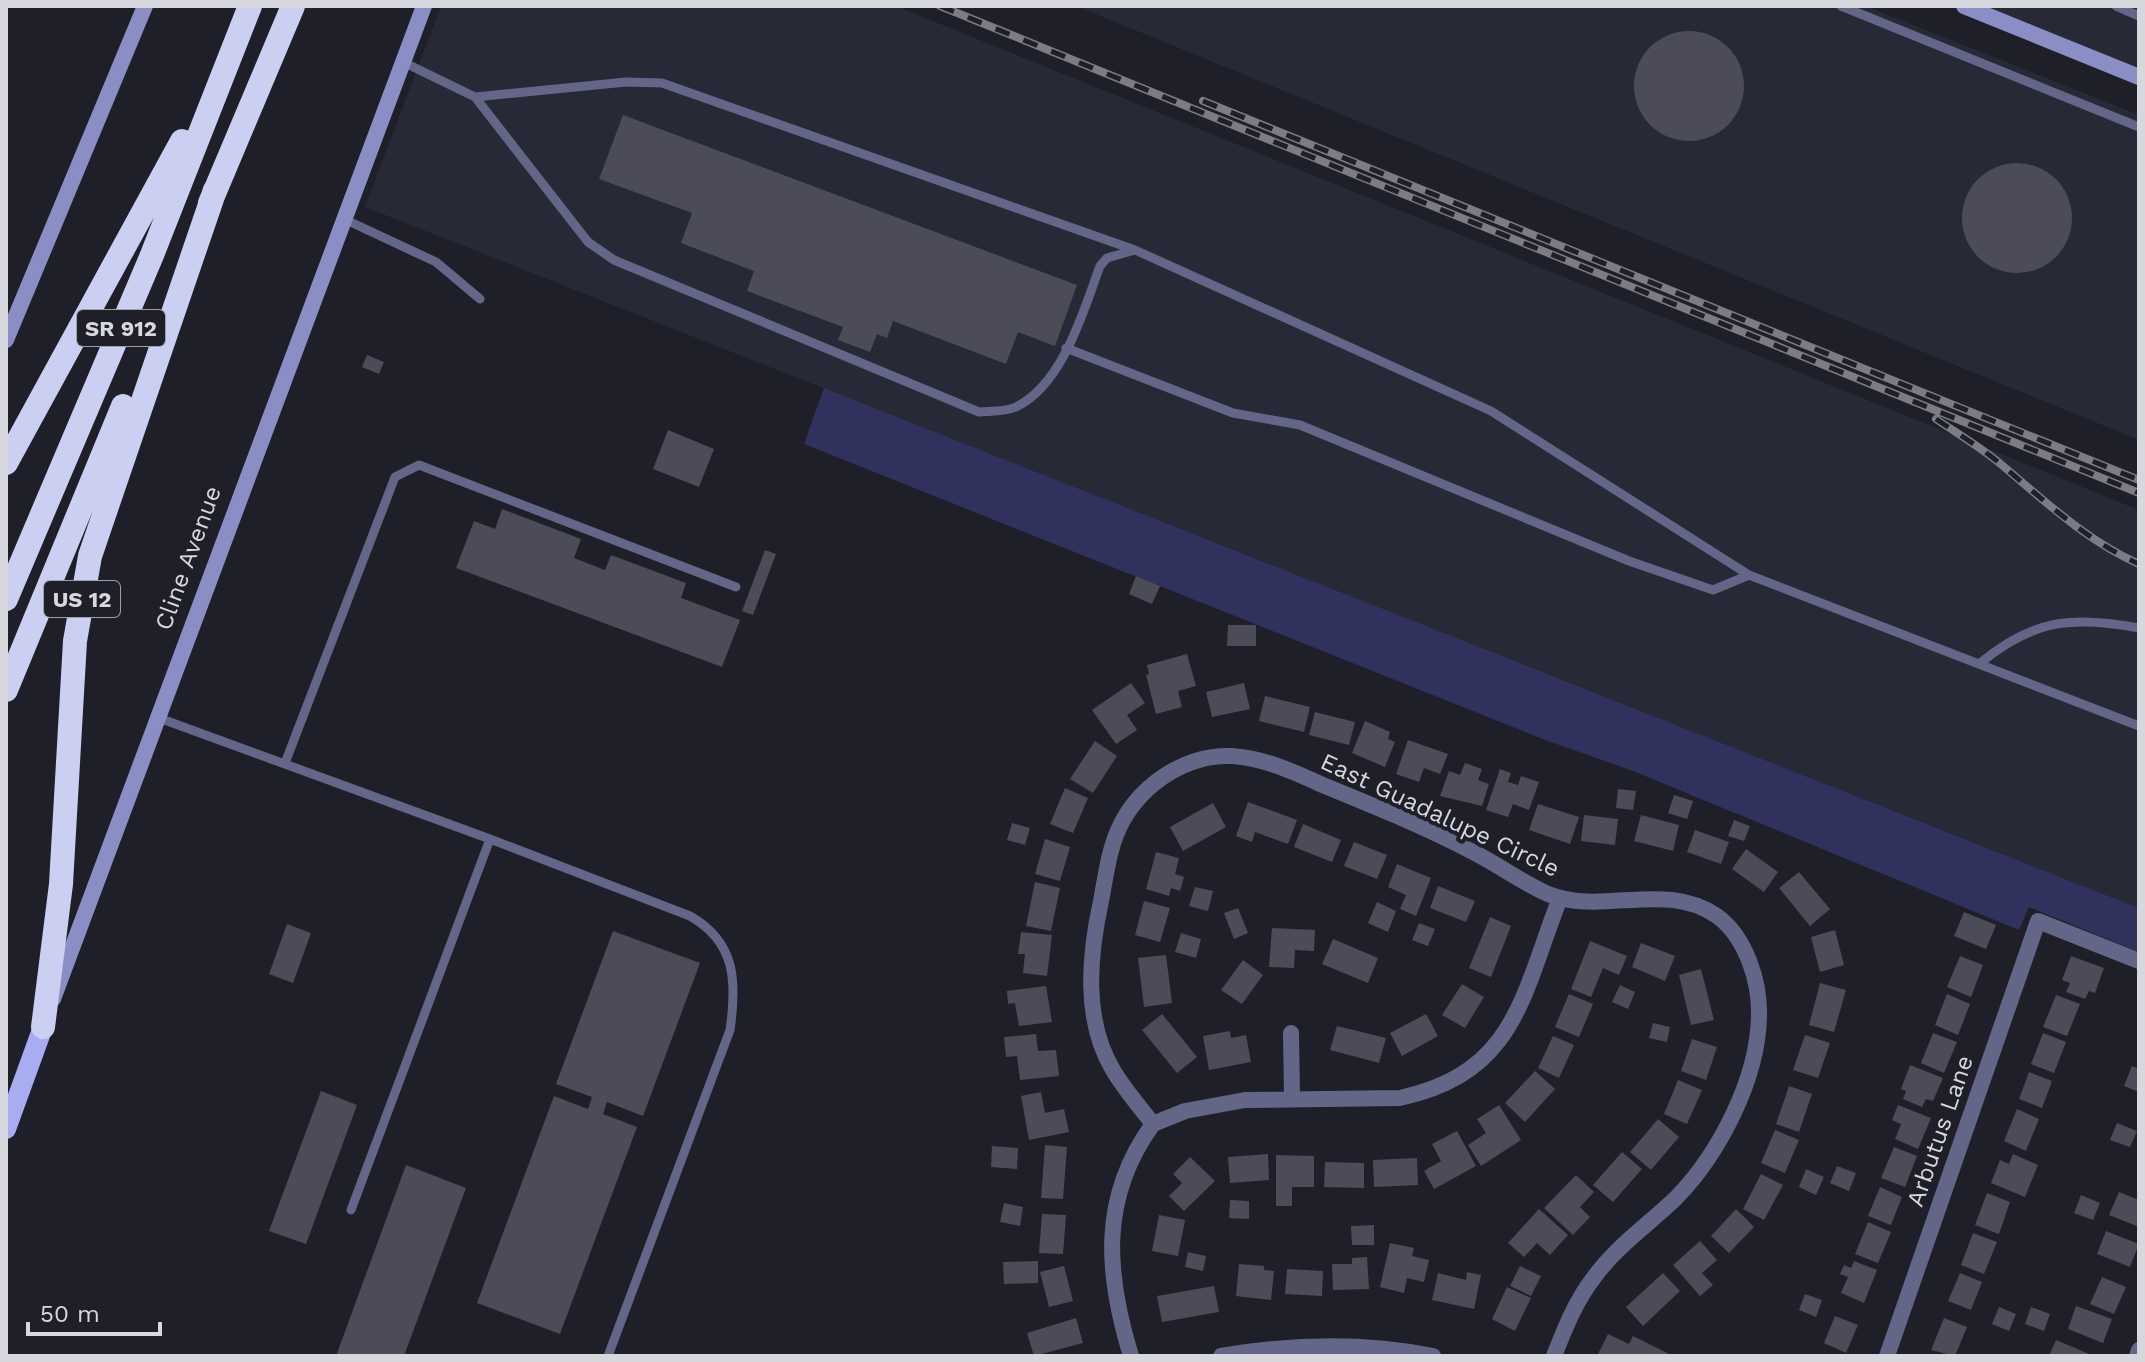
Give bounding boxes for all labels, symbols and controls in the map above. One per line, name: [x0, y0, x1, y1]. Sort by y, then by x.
road number: SR 912: [77, 310, 165, 346]
street label: Cline Avenue: [149, 482, 227, 634]
road number: US 12: [44, 581, 120, 617]
street label: East Guadalupe Circle: [1316, 747, 1564, 883]
street label: Arbutus Lane: [1901, 1052, 1979, 1210]
scale bar: [28, 1286, 160, 1336]
text: 50 m: [40, 1300, 100, 1328]

